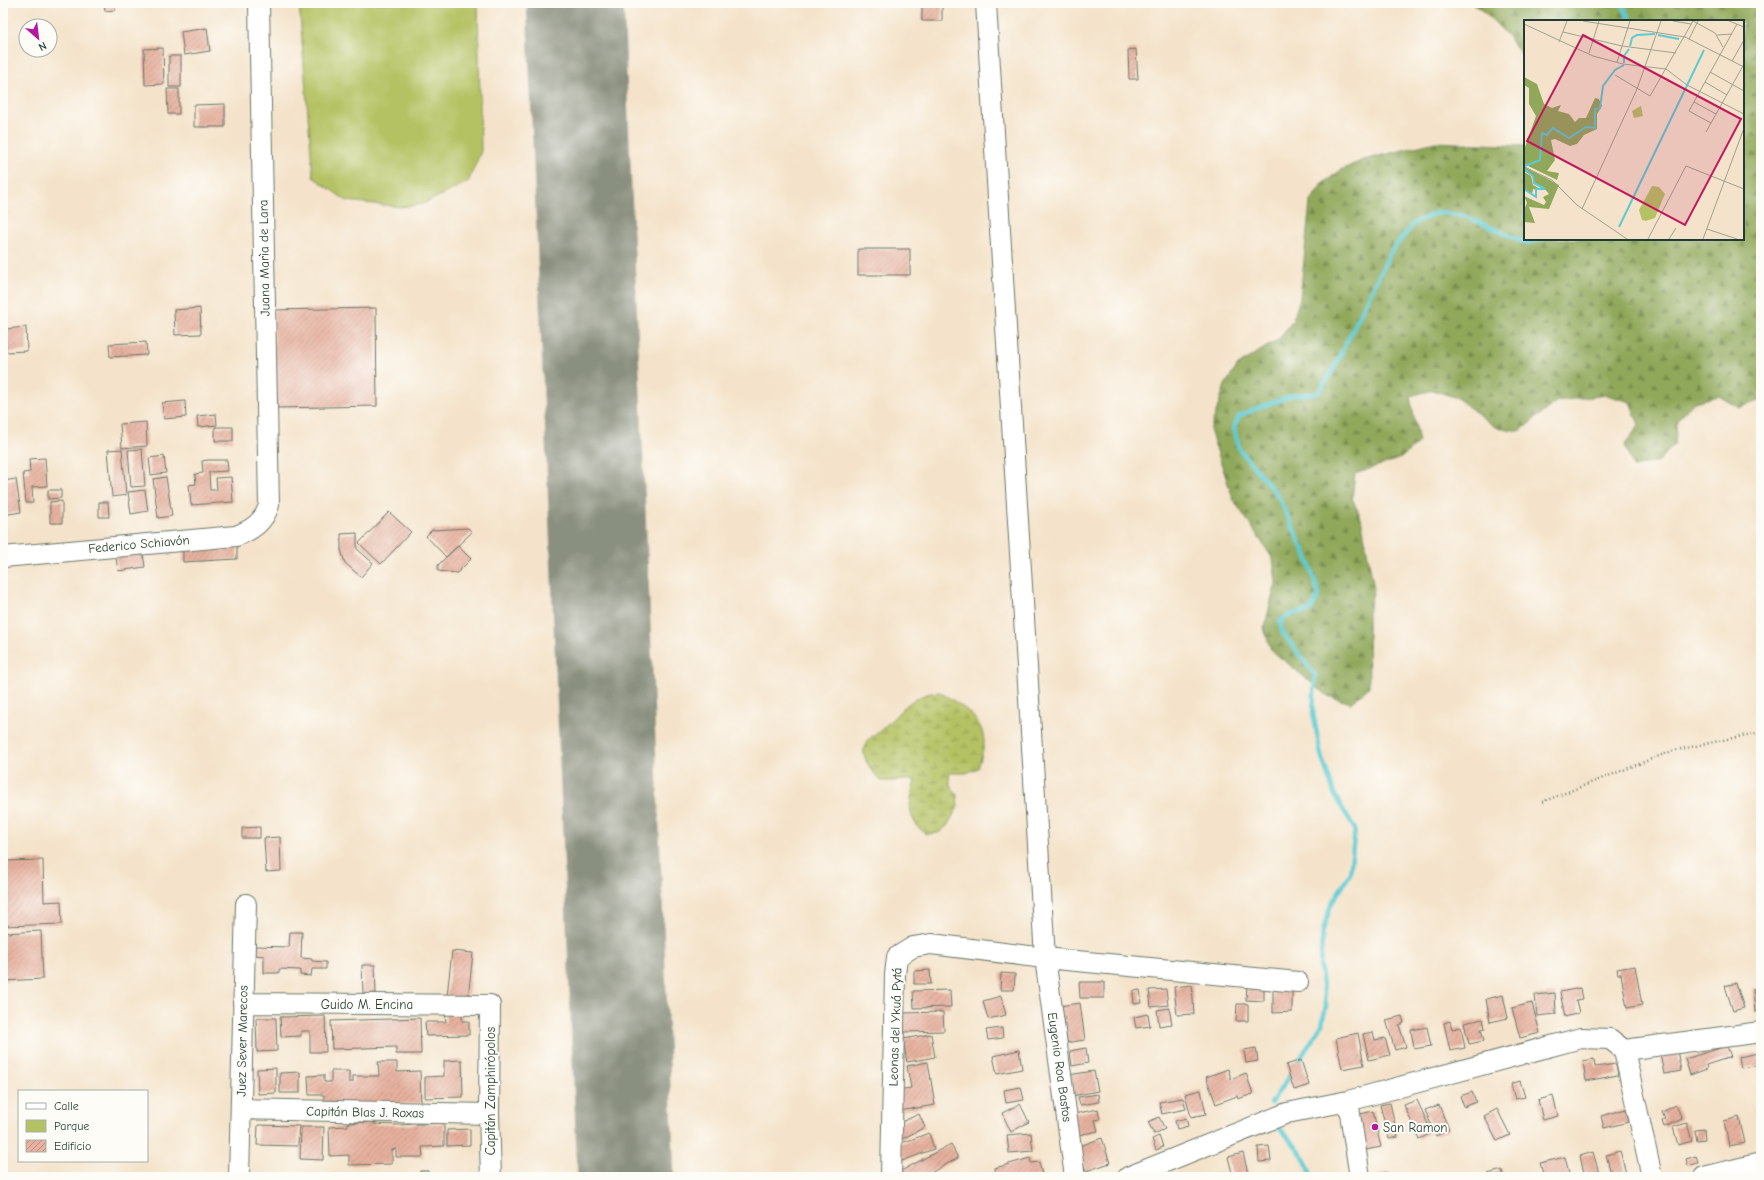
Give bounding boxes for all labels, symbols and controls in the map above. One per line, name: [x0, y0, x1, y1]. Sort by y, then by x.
north arrow: [18, 18, 58, 58]
inset map: [1524, 20, 1744, 240]
text: N: [36, 39, 49, 54]
street label: Juana Marìa de Lara: [255, 200, 273, 316]
street label: Federico Schiavón: [88, 532, 190, 556]
street label: Leonas del Ykuá Pytá: [885, 967, 905, 1087]
street label: Juez Sever Marecos: [234, 985, 250, 1097]
street label: Guido M. Encina: [321, 997, 413, 1012]
street label: Eugenio Roa Bastos: [1045, 1011, 1075, 1123]
street label: Capitán Zamphirópolos: [483, 1027, 498, 1155]
legend: [18, 1090, 148, 1162]
text: Calle: [54, 1099, 79, 1113]
street label: Capitán Blas J. Roxas: [306, 1103, 424, 1121]
text: Parque: [54, 1119, 89, 1133]
place label: San Ramon: [1383, 1120, 1448, 1135]
marker: San Ramon: [1370, 1122, 1380, 1132]
text: Edificio: [54, 1139, 91, 1153]

